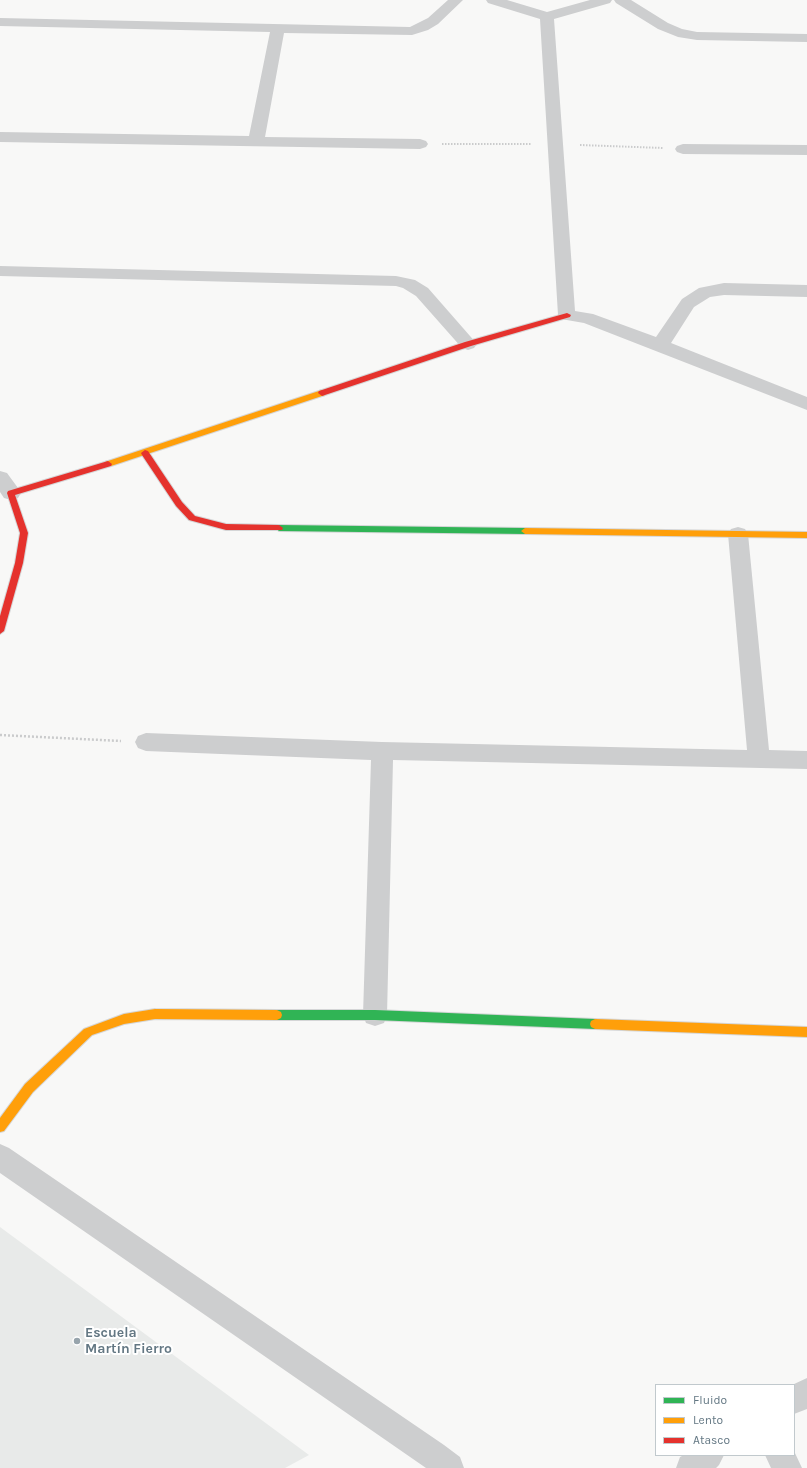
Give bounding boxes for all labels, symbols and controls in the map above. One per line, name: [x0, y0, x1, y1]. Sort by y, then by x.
place label: Escuela Martín Fierro: [85, 1325, 172, 1358]
marker: Escuela Martín Fierro: [72, 1336, 82, 1346]
legend: [655, 1384, 795, 1456]
text: Fluido: [693, 1393, 727, 1407]
text: Lento: [693, 1413, 723, 1427]
text: Atasco: [693, 1433, 730, 1447]

